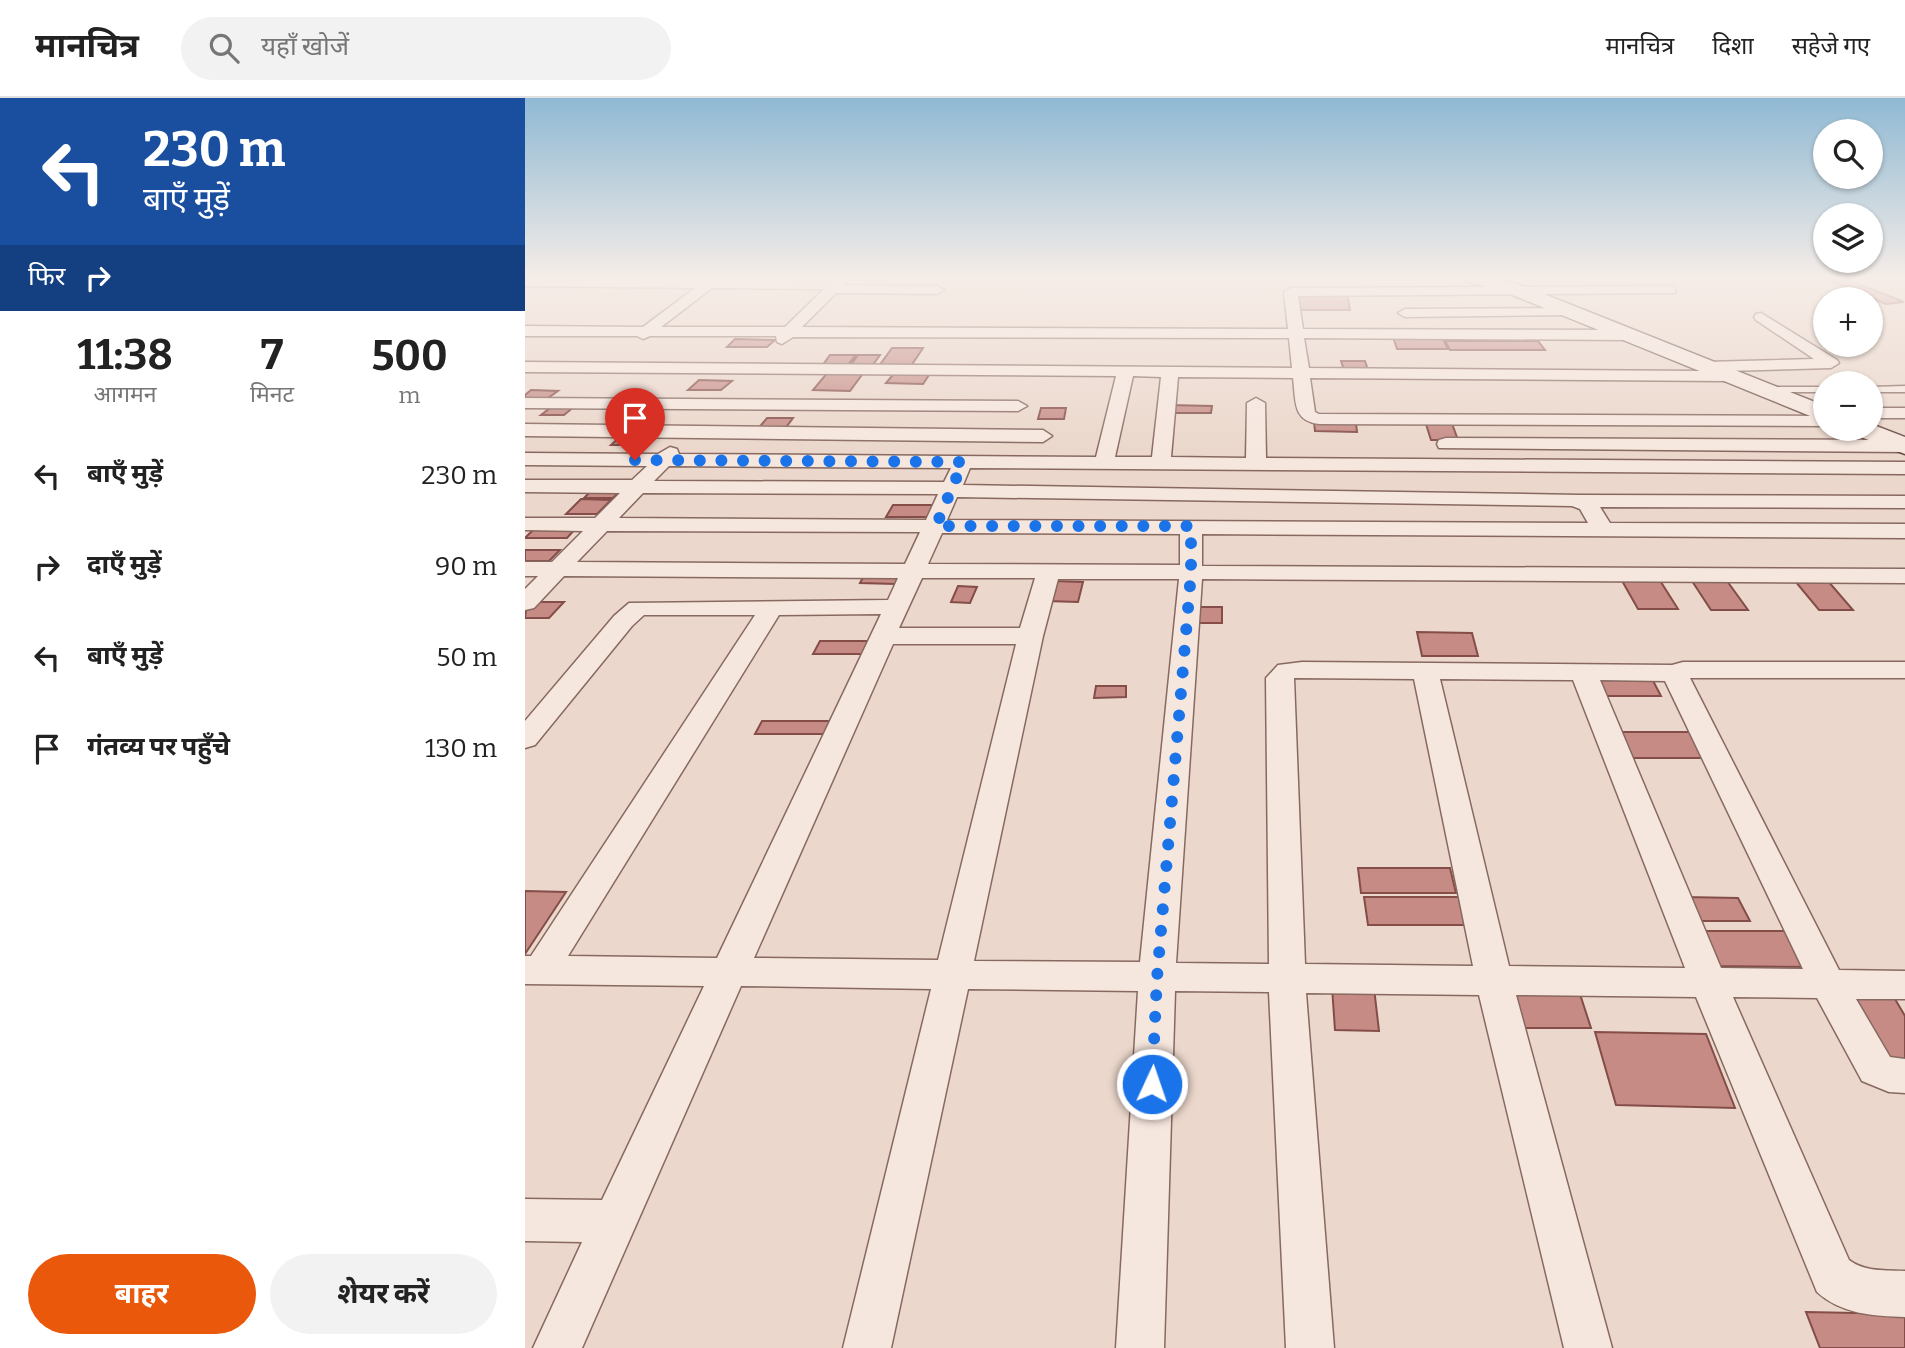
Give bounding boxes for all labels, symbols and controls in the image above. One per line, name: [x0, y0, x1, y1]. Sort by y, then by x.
search box: [181, 17, 671, 80]
text: मानचित्र: [35, 26, 139, 66]
icon: search: [205, 29, 243, 67]
text: यहाँ खोजें: [261, 31, 349, 62]
text: मानचित्र: [1606, 32, 1674, 60]
text: दिशा: [1712, 32, 1754, 60]
text: सहेजे गए: [1792, 32, 1870, 60]
map controls: [1813, 119, 1883, 441]
button: search: [1813, 119, 1883, 189]
text: 230 m: [143, 120, 286, 179]
icon: left: [28, 126, 119, 217]
text: बाएँ मुड़ें: [143, 180, 230, 218]
button: layers: [1813, 203, 1883, 273]
icon: right: [79, 259, 117, 297]
text: फिर: [28, 261, 65, 292]
button: +: [1813, 287, 1883, 357]
text: 11:38: [77, 330, 173, 380]
text: 7: [261, 330, 283, 380]
text: 500: [371, 331, 448, 381]
button: −: [1813, 371, 1883, 441]
text: आगमन: [94, 380, 157, 408]
text: मिनट: [250, 380, 294, 408]
text: m: [399, 381, 421, 409]
pin: [605, 388, 665, 460]
icon: arrive: [616, 399, 654, 437]
icon: left: [28, 457, 66, 495]
text: बाएँ मुड़ें: [87, 458, 163, 489]
text: 230 m: [421, 460, 497, 491]
icon: right: [28, 548, 66, 586]
text: दाएँ मुड़ें: [87, 549, 162, 580]
text: 90 m: [435, 551, 497, 582]
icon: left: [28, 639, 66, 677]
text: बाएँ मुड़ें: [87, 640, 163, 671]
text: 50 m: [436, 642, 497, 673]
icon: arrive: [28, 730, 66, 768]
text: गंतव्य पर पहुँचे: [87, 731, 230, 762]
text: 130 m: [425, 733, 497, 764]
position arrow: [1115, 1047, 1189, 1121]
button: बाहर: [28, 1254, 256, 1334]
button: शेयर करें: [270, 1254, 497, 1334]

